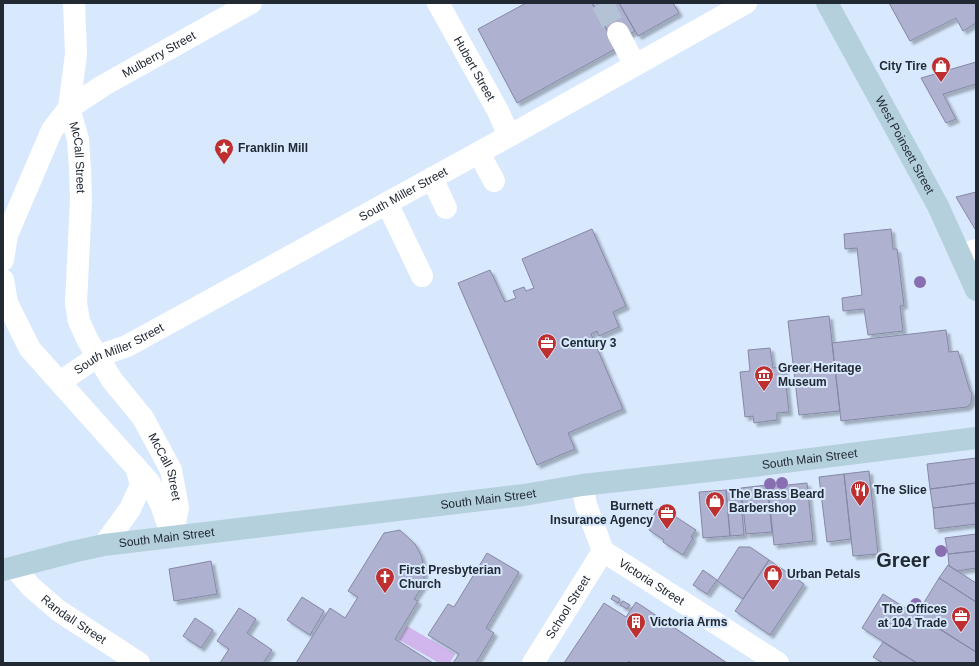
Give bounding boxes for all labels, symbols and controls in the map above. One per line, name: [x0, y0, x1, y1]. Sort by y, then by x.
street label: Mulberry Street: [120, 28, 199, 81]
street label: Hubert Street: [451, 34, 498, 104]
shop icon: City Tire: [930, 55, 952, 83]
place label: City Tire: [879, 59, 927, 73]
street label: West Poinsett Street: [872, 94, 937, 197]
street label: McCall Street: [66, 120, 88, 194]
place icon: Franklin Mill: [213, 137, 235, 165]
place label: Franklin Mill: [238, 141, 308, 155]
street label: South Miller Street: [357, 164, 451, 224]
street label: South Miller Street: [71, 320, 167, 377]
office icon: Century 3: [536, 332, 558, 360]
place label: Century 3: [561, 336, 617, 350]
place label: Greer Heritage Museum: [778, 361, 862, 389]
museum icon: Greer Heritage Museum: [753, 364, 775, 392]
street label: McCall Street: [145, 430, 184, 502]
street label: South Main Street: [761, 446, 859, 472]
restaurant icon: The Slice: [849, 479, 871, 507]
place label: The Slice: [874, 483, 927, 497]
street label: South Main Street: [440, 486, 538, 512]
place label: The Brass Beard Barbershop: [729, 487, 824, 515]
shop icon: The Brass Beard Barbershop: [704, 490, 726, 518]
place label: Burnett Insurance Agency: [550, 499, 653, 527]
office icon: Burnett Insurance Agency: [656, 502, 678, 530]
street label: South Main Street: [118, 525, 216, 550]
district label: Greer: [876, 549, 930, 571]
street label: Victoria Street: [616, 556, 688, 609]
place label: First Presbyterian Church: [399, 563, 501, 591]
shop icon: Urban Petals: [762, 563, 784, 591]
church icon: First Presbyterian Church: [374, 566, 396, 594]
place label: Urban Petals: [787, 567, 861, 581]
street label: School Street: [543, 572, 593, 641]
street label: Randall Street: [38, 592, 109, 647]
place label: The Offices at 104 Trade: [878, 602, 947, 630]
office icon: The Offices at 104 Trade: [950, 605, 972, 633]
building icon: Victoria Arms: [625, 611, 647, 639]
place label: Victoria Arms: [650, 615, 728, 629]

